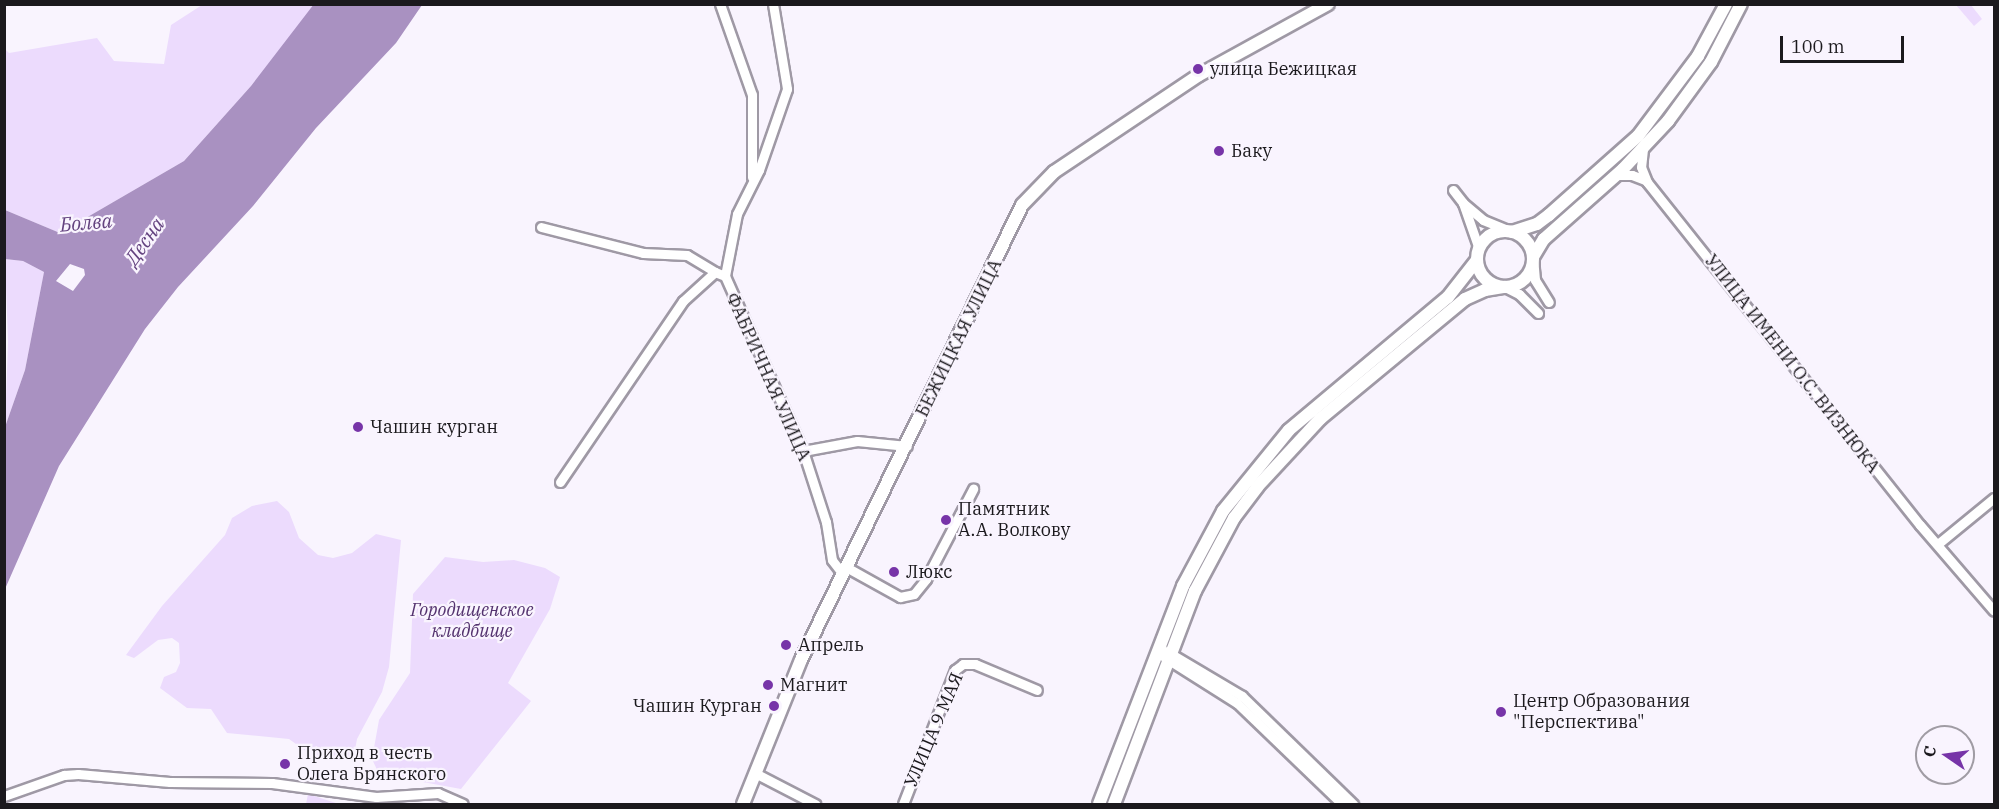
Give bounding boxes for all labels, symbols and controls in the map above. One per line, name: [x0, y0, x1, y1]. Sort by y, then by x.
scale bar: [1783, 24, 1908, 62]
text: 100 m: [1791, 35, 1845, 58]
place label: улица Бежицкая: [1210, 58, 1357, 80]
marker: улица Бежицкая: [1191, 62, 1205, 76]
place label: Баку: [1231, 140, 1272, 162]
marker: Баку: [1212, 144, 1226, 158]
water label: Болва: [59, 208, 113, 236]
water label: Десна: [119, 213, 169, 269]
street label: УЛИЦА ИМЕНИ О.С. ВИЗНЮКА: [1700, 250, 1884, 478]
street label: БЕЖИЦКАЯ УЛИЦА: [911, 256, 1007, 420]
street label: ФАБРИЧНАЯ УЛИЦА: [721, 289, 815, 465]
place label: Чашин курган: [370, 416, 498, 438]
marker: Чашин курган: [351, 420, 365, 434]
place label: Памятник А.А. Волкову: [958, 499, 1070, 542]
marker: Памятник А.А. Волкову: [939, 513, 953, 527]
place label: Люкс: [906, 561, 953, 583]
marker: Люкс: [887, 565, 901, 579]
park label: Городищенское кладбище: [410, 600, 534, 642]
place label: Апрель: [798, 634, 864, 656]
marker: Апрель: [779, 638, 793, 652]
street label: УЛИЦА 9 МАЯ: [900, 669, 968, 791]
place label: Магнит: [780, 674, 847, 696]
marker: Магнит: [761, 678, 775, 692]
place label: Центр Образования "Перспектива": [1513, 691, 1690, 734]
place label: Чашин Курган: [633, 695, 762, 717]
marker: Чашин Курган: [767, 699, 781, 713]
marker: Центр Образования "Перспектива": [1494, 705, 1508, 719]
north arrow: [1915, 725, 1975, 785]
place label: Приход в честь Олега Брянского: [297, 743, 446, 786]
text: С: [1918, 744, 1940, 759]
marker: Приход в честь Олега Брянского: [278, 757, 292, 771]

